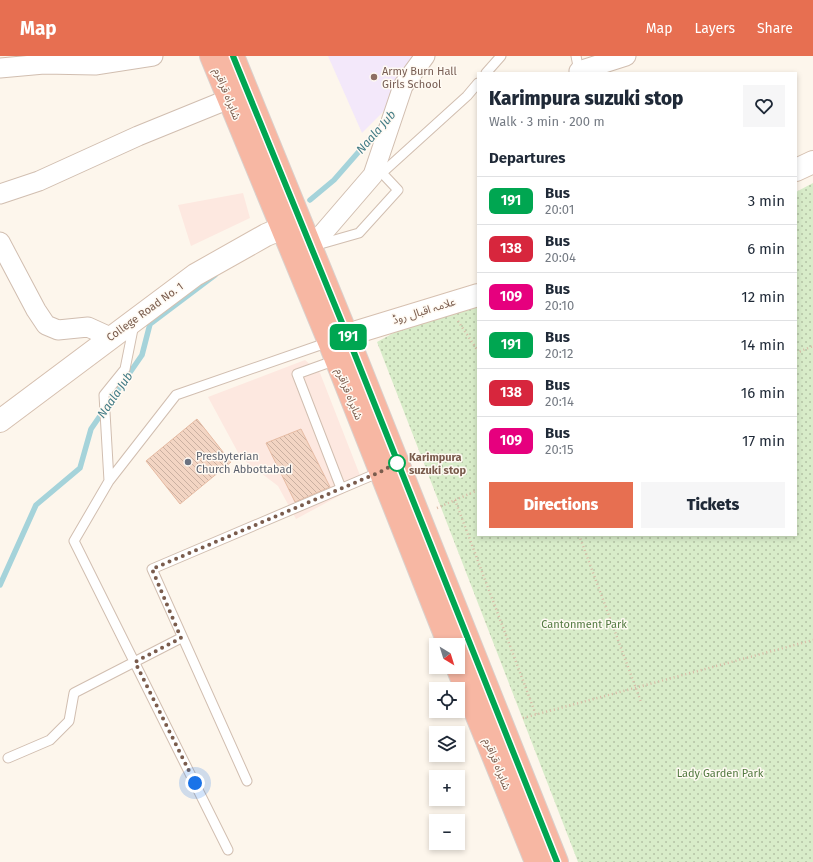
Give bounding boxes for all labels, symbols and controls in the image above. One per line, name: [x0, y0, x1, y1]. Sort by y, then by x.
text: Map: [20, 17, 57, 40]
text: Map: [646, 20, 672, 37]
text: Layers: [694, 20, 735, 37]
text: Share: [757, 20, 793, 37]
place label: Army Burn Hall Girls School: [382, 65, 457, 91]
street label: شاہراہ قراقرم: [210, 66, 243, 122]
marker: Army Burn Hall Girls School: [369, 72, 379, 82]
button: heart: [743, 85, 785, 127]
text: Karimpura suzuki stop: [489, 87, 683, 110]
water label: Naala Jub: [353, 108, 399, 156]
text: Walk · 3 min · 200 m: [489, 114, 605, 129]
text: Departures: [489, 149, 566, 167]
text: Bus: [545, 184, 570, 202]
text: 191: [501, 192, 521, 209]
text: 3 min: [748, 192, 785, 210]
text: 20:01: [545, 202, 574, 217]
text: Bus: [545, 232, 570, 250]
text: 138: [500, 240, 522, 257]
text: 6 min: [747, 240, 785, 258]
text: 20:04: [545, 250, 576, 265]
street label: College Road No. 1: [104, 280, 186, 344]
text: Bus: [545, 280, 570, 298]
text: 109: [500, 288, 522, 305]
text: 12 min: [741, 288, 785, 306]
street label: علامہ اقبال روڈ: [391, 295, 458, 327]
text: 20:10: [545, 298, 574, 313]
line badge: 191: [325, 324, 371, 350]
text: 191: [338, 328, 358, 345]
text: Bus: [545, 328, 570, 346]
text: 191: [501, 336, 521, 353]
text: 14 min: [741, 336, 785, 354]
text: 20:12: [545, 346, 573, 361]
street label: شاہراہ قراقرم: [332, 366, 365, 422]
water label: Naala Jub: [94, 369, 136, 421]
text: Bus: [545, 376, 570, 394]
text: 138: [500, 384, 522, 401]
text: 16 min: [741, 384, 785, 402]
text: 20:14: [545, 394, 574, 409]
text: Bus: [545, 424, 570, 442]
text: 109: [500, 432, 522, 449]
text: 17 min: [742, 432, 785, 450]
text: 20:15: [545, 442, 573, 457]
place label: Presbyterian Church Abbottabad: [196, 450, 292, 476]
place label: Karimpura suzuki stop: [409, 451, 466, 477]
marker: Karimpura suzuki stop: [388, 454, 406, 472]
marker: Presbyterian Church Abbottabad: [183, 457, 193, 467]
button: Directions: [489, 482, 633, 528]
button: Tickets: [641, 482, 785, 528]
park label: Cantonment Park: [541, 618, 627, 631]
north arrow: [429, 638, 465, 674]
map controls: [429, 638, 465, 850]
button: locate: [429, 682, 465, 718]
button: layers: [429, 726, 465, 762]
street label: شاہراہ قراقرم: [480, 736, 513, 792]
park label: Lady Garden Park: [677, 767, 764, 780]
button: +: [429, 770, 465, 806]
your location: [185, 773, 205, 793]
button: −: [429, 814, 465, 850]

